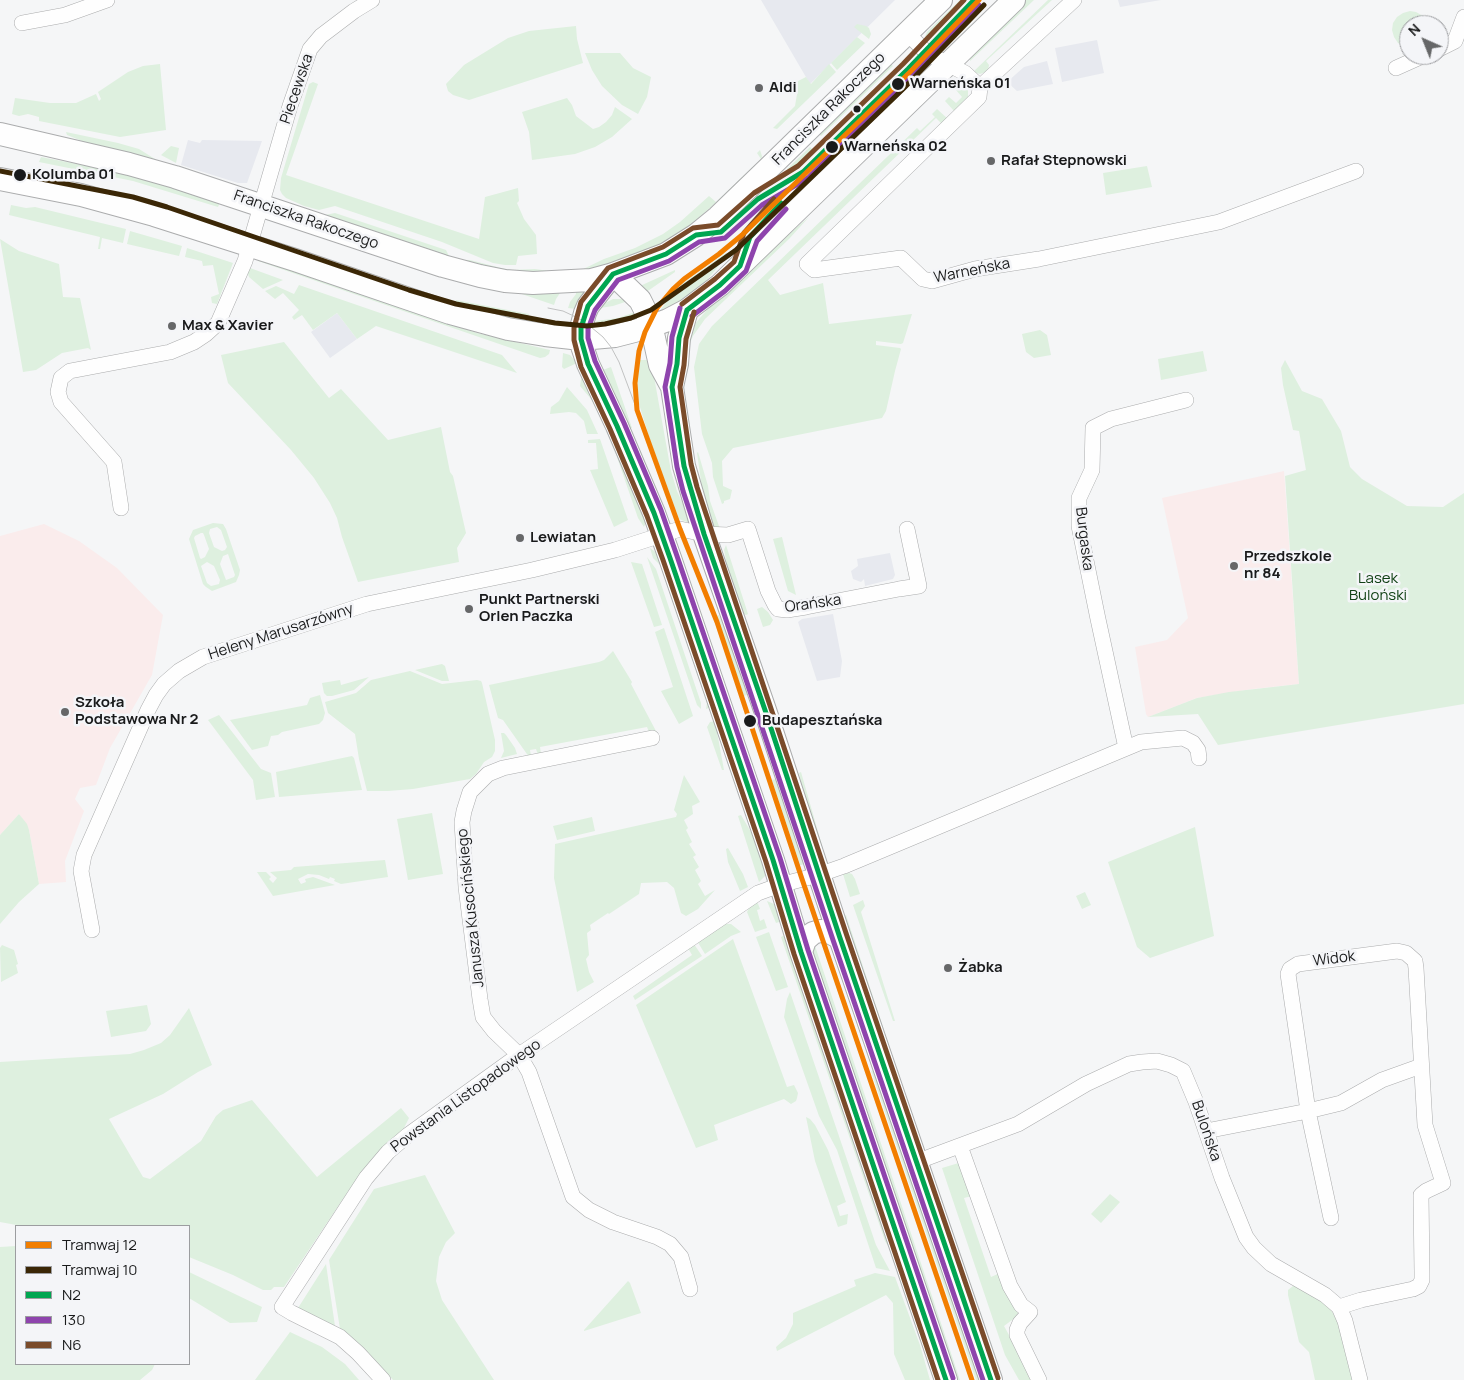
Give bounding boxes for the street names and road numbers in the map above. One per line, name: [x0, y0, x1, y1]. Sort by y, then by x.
street label: Franciszka Rakoczego: [769, 49, 889, 169]
street label: Piecewska: [277, 52, 317, 126]
street label: Franciszka Rakoczego: [231, 187, 381, 253]
street label: Warneńska: [932, 255, 1012, 287]
street label: Burgaska: [1071, 506, 1097, 572]
street label: Orańska: [784, 591, 842, 617]
street label: Heleny Marusarzówny: [206, 600, 356, 664]
street label: Janusza Kusocińskiego: [454, 828, 488, 988]
street label: Widok: [1312, 947, 1356, 971]
street label: Powstania Listopadowego: [388, 1036, 544, 1156]
street label: Bulońska: [1187, 1098, 1225, 1164]

